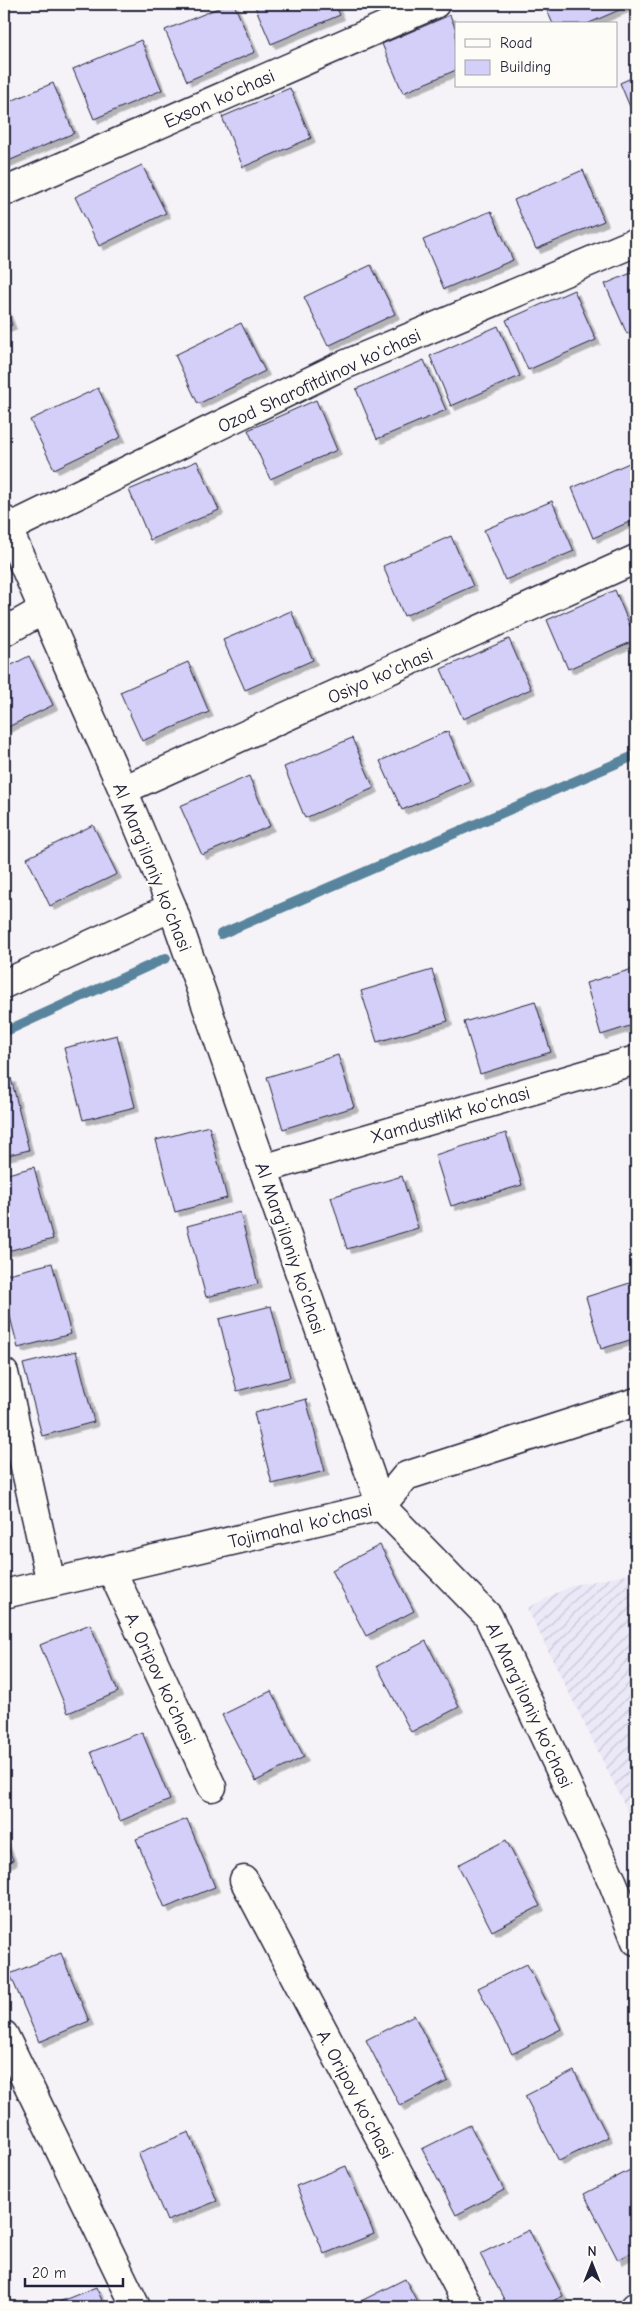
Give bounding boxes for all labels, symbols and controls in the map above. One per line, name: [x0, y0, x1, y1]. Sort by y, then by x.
legend: [455, 22, 618, 88]
text: Road: [500, 34, 532, 52]
text: Building: [500, 58, 551, 76]
street label: Exson ko'chasi: [161, 65, 278, 133]
street label: Ozod Sharofitdinov ko'chasi: [214, 324, 425, 438]
street label: Osiyo ko'chasi: [324, 643, 436, 709]
street label: Al Marg'iloniy ko'chasi: [108, 780, 196, 955]
street label: Xamdustlikt ko'chasi: [368, 1082, 533, 1148]
street label: Al Marg'iloniy ko'chasi: [250, 1160, 330, 1337]
street label: Tojimahal ko'chasi: [226, 1499, 374, 1553]
street label: A. Oripov ko'chasi: [120, 1609, 200, 1748]
street label: Al Marg'iloniy ko'chasi: [481, 1619, 577, 1792]
street label: A. Oripov ko'chasi: [312, 2026, 398, 2163]
north arrow: [568, 2238, 618, 2288]
text: N: [587, 2243, 597, 2260]
scale bar: [25, 2256, 122, 2288]
text: 20 m: [32, 2264, 66, 2282]

